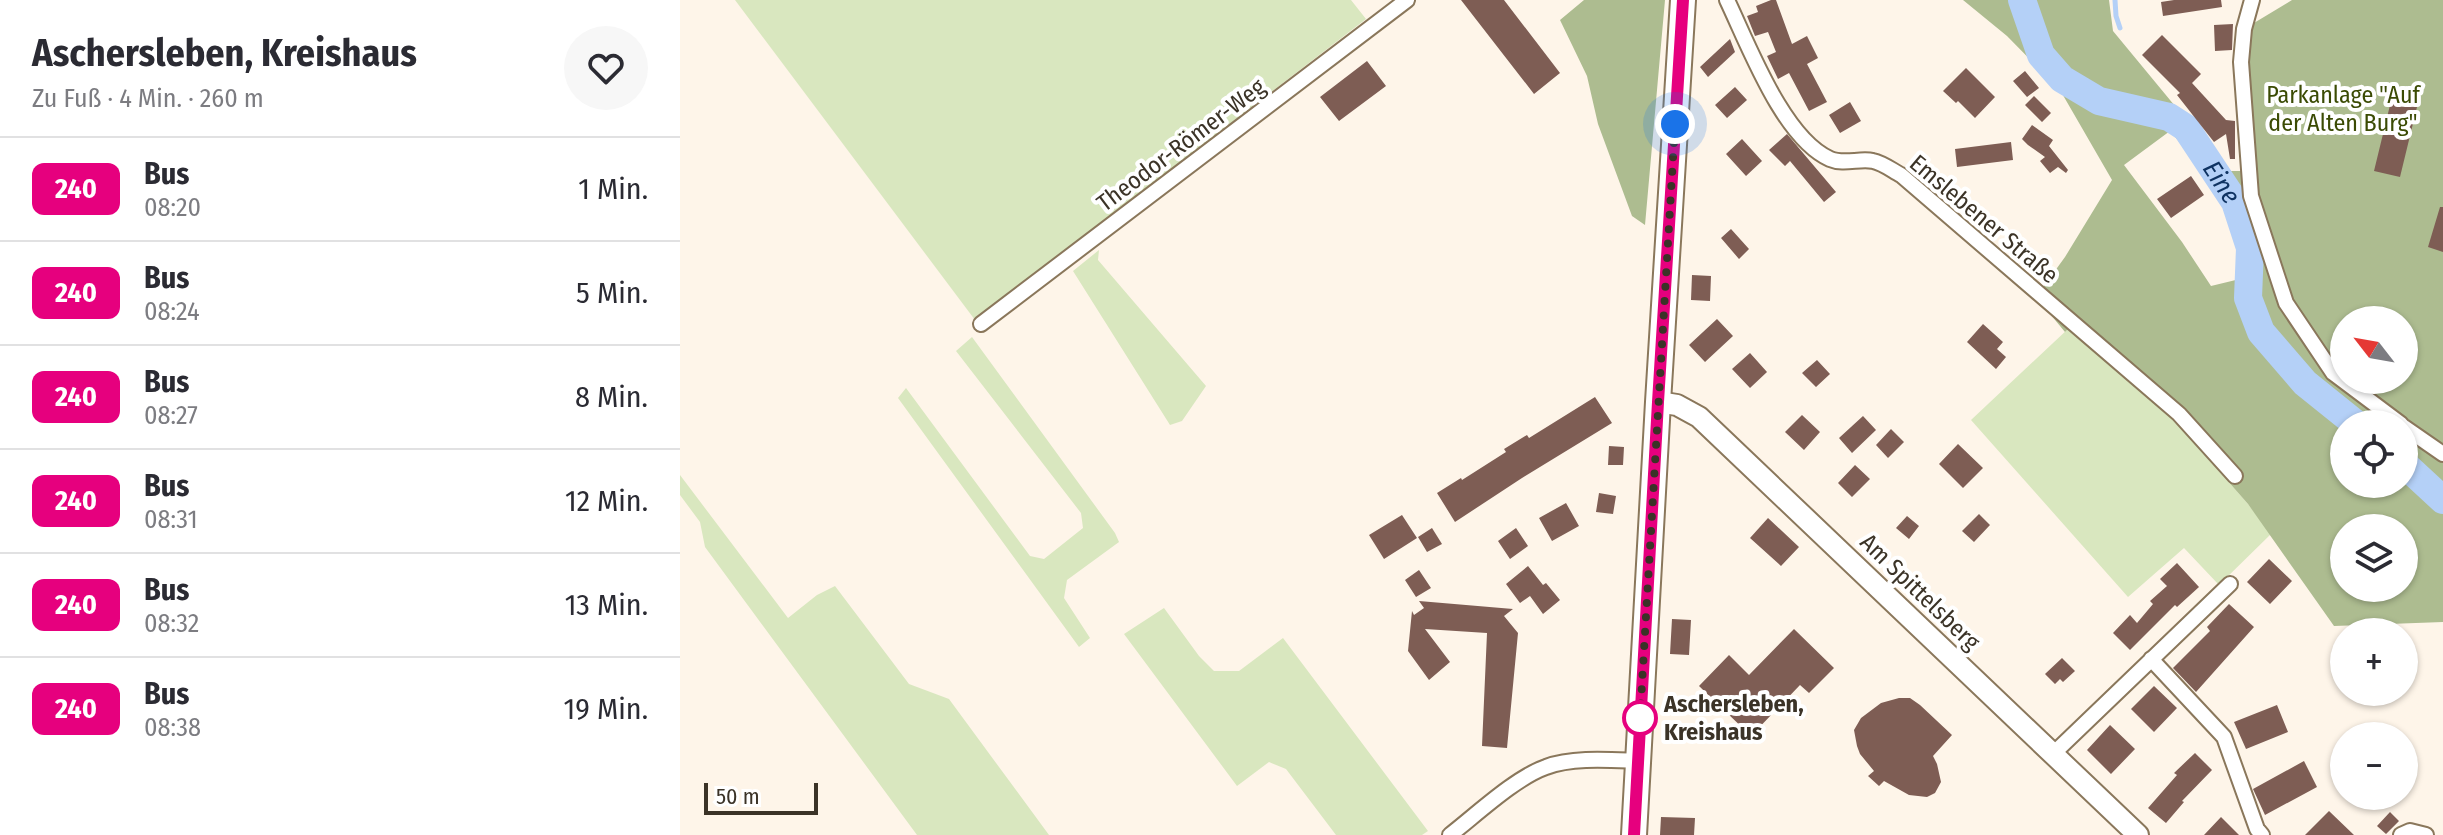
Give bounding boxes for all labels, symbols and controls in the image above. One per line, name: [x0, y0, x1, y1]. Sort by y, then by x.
button: heart: [564, 26, 648, 110]
text: Aschersleben, Kreishaus: [32, 30, 417, 76]
street label: Theodor-Römer-Weg: [1091, 72, 1271, 217]
park label: Parkanlage "Auf der Alten Burg": [2266, 81, 2421, 137]
text: Zu Fuß · 4 Min. · 260 m: [32, 83, 264, 114]
your location: [1655, 104, 1695, 144]
street label: Emslebener Straße: [1904, 149, 2064, 289]
water label: Eine: [2196, 155, 2247, 210]
text: Bus: [144, 156, 189, 192]
text: 1 Min.: [578, 171, 648, 207]
text: 240: [55, 172, 97, 205]
text: 08:20: [144, 192, 201, 223]
text: Bus: [144, 260, 189, 296]
text: 5 Min.: [576, 275, 648, 311]
text: 240: [55, 276, 97, 309]
text: 08:24: [144, 296, 200, 327]
north arrow: [2330, 306, 2418, 394]
map controls: [2330, 306, 2418, 810]
text: Bus: [144, 364, 189, 400]
text: 8 Min.: [575, 379, 648, 415]
text: 240: [55, 380, 97, 413]
text: 08:27: [144, 400, 198, 431]
button: locate: [2330, 410, 2418, 498]
text: Bus: [144, 468, 189, 504]
text: 12 Min.: [565, 483, 648, 519]
text: 240: [55, 484, 97, 517]
text: 08:31: [144, 504, 198, 535]
button: layers: [2330, 514, 2418, 602]
street label: Am Spittelsberg: [1854, 528, 1986, 656]
text: Bus: [144, 572, 189, 608]
text: 13 Min.: [565, 587, 648, 623]
text: 240: [55, 588, 97, 621]
text: 08:32: [144, 608, 199, 639]
button: +: [2330, 618, 2418, 706]
text: Bus: [144, 676, 189, 712]
place label: Aschersleben, Kreishaus: [1663, 690, 1804, 746]
text: 19 Min.: [564, 691, 648, 727]
text: 240: [55, 692, 97, 725]
marker: Aschersleben, Kreishaus: [1623, 701, 1657, 735]
text: 08:38: [144, 712, 201, 743]
button: −: [2330, 722, 2418, 810]
scale bar: [704, 779, 818, 815]
text: 50 m: [716, 783, 760, 810]

